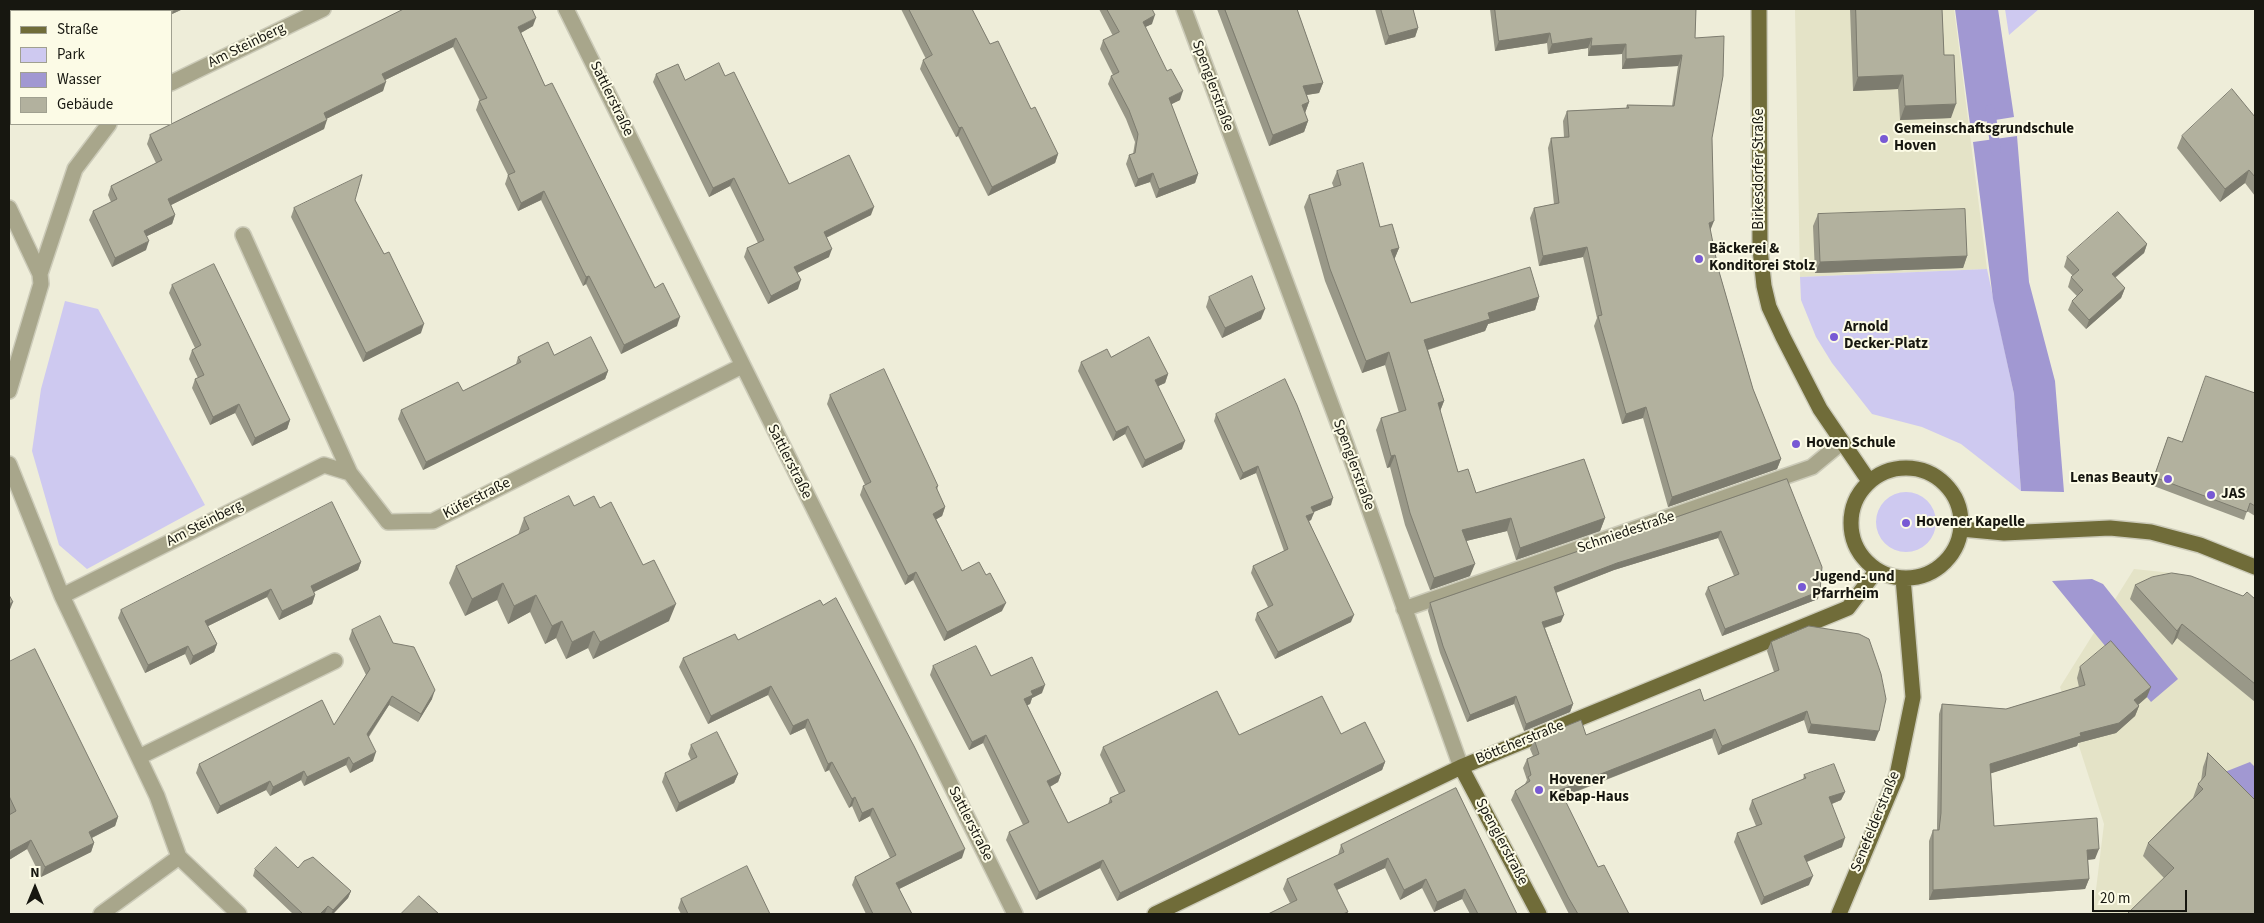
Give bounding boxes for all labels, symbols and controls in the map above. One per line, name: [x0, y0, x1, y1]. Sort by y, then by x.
legend: [10, 10, 172, 125]
text: Straße: [57, 19, 98, 40]
street label: Am Steinberg: [205, 20, 289, 72]
street label: Spenglerstraße: [1187, 38, 1237, 134]
text: Park: [57, 44, 85, 65]
street label: Sattlerstraße: [585, 59, 637, 139]
text: Wasser: [57, 69, 101, 90]
text: Gebäude: [57, 94, 113, 115]
street label: Birkesdorfer Straße: [1751, 108, 1769, 230]
place label: Gemeinschaftsgrundschule Hoven: [1894, 121, 2074, 156]
marker: Gemeinschaftsgrundschule Hoven: [1878, 133, 1890, 145]
place label: Bäckerei & Konditorei Stolz: [1709, 241, 1815, 276]
marker: Bäckerei & Konditorei Stolz: [1693, 253, 1705, 265]
place label: Arnold Decker-Platz: [1844, 319, 1928, 354]
marker: Arnold Decker-Platz: [1828, 331, 1840, 343]
street label: Spenglerstraße: [1328, 417, 1378, 513]
street label: Sattlerstraße: [763, 422, 815, 502]
place label: Hoven Schule: [1806, 435, 1896, 453]
marker: Hoven Schule: [1790, 438, 1802, 450]
place label: Lenas Beauty: [2070, 470, 2158, 488]
marker: Lenas Beauty: [2162, 473, 2174, 485]
street label: Küferstraße: [440, 474, 514, 524]
place label: JAS: [2221, 486, 2246, 504]
marker: JAS: [2205, 489, 2217, 501]
street label: Am Steinberg: [164, 497, 246, 551]
street label: Schmiedestraße: [1575, 508, 1677, 558]
place label: Hovener Kapelle: [1916, 514, 2025, 532]
marker: Hovener Kapelle: [1900, 517, 1912, 529]
place label: Jugend- und Pfarrheim: [1812, 569, 1895, 604]
marker: Jugend- und Pfarrheim: [1796, 581, 1808, 593]
street label: Böttcherstraße: [1473, 717, 1567, 769]
street label: Senefelderstraße: [1848, 769, 1904, 875]
place label: Hovener Kebap-Haus: [1549, 772, 1629, 807]
street label: Sattlerstraße: [944, 784, 996, 864]
marker: Hovener Kebap-Haus: [1533, 784, 1545, 796]
street label: Spenglerstraße: [1471, 796, 1531, 888]
north arrow: [10, 863, 60, 913]
text: N: [30, 863, 40, 883]
scale bar: [2094, 880, 2189, 912]
text: 20 m: [2100, 888, 2130, 909]

